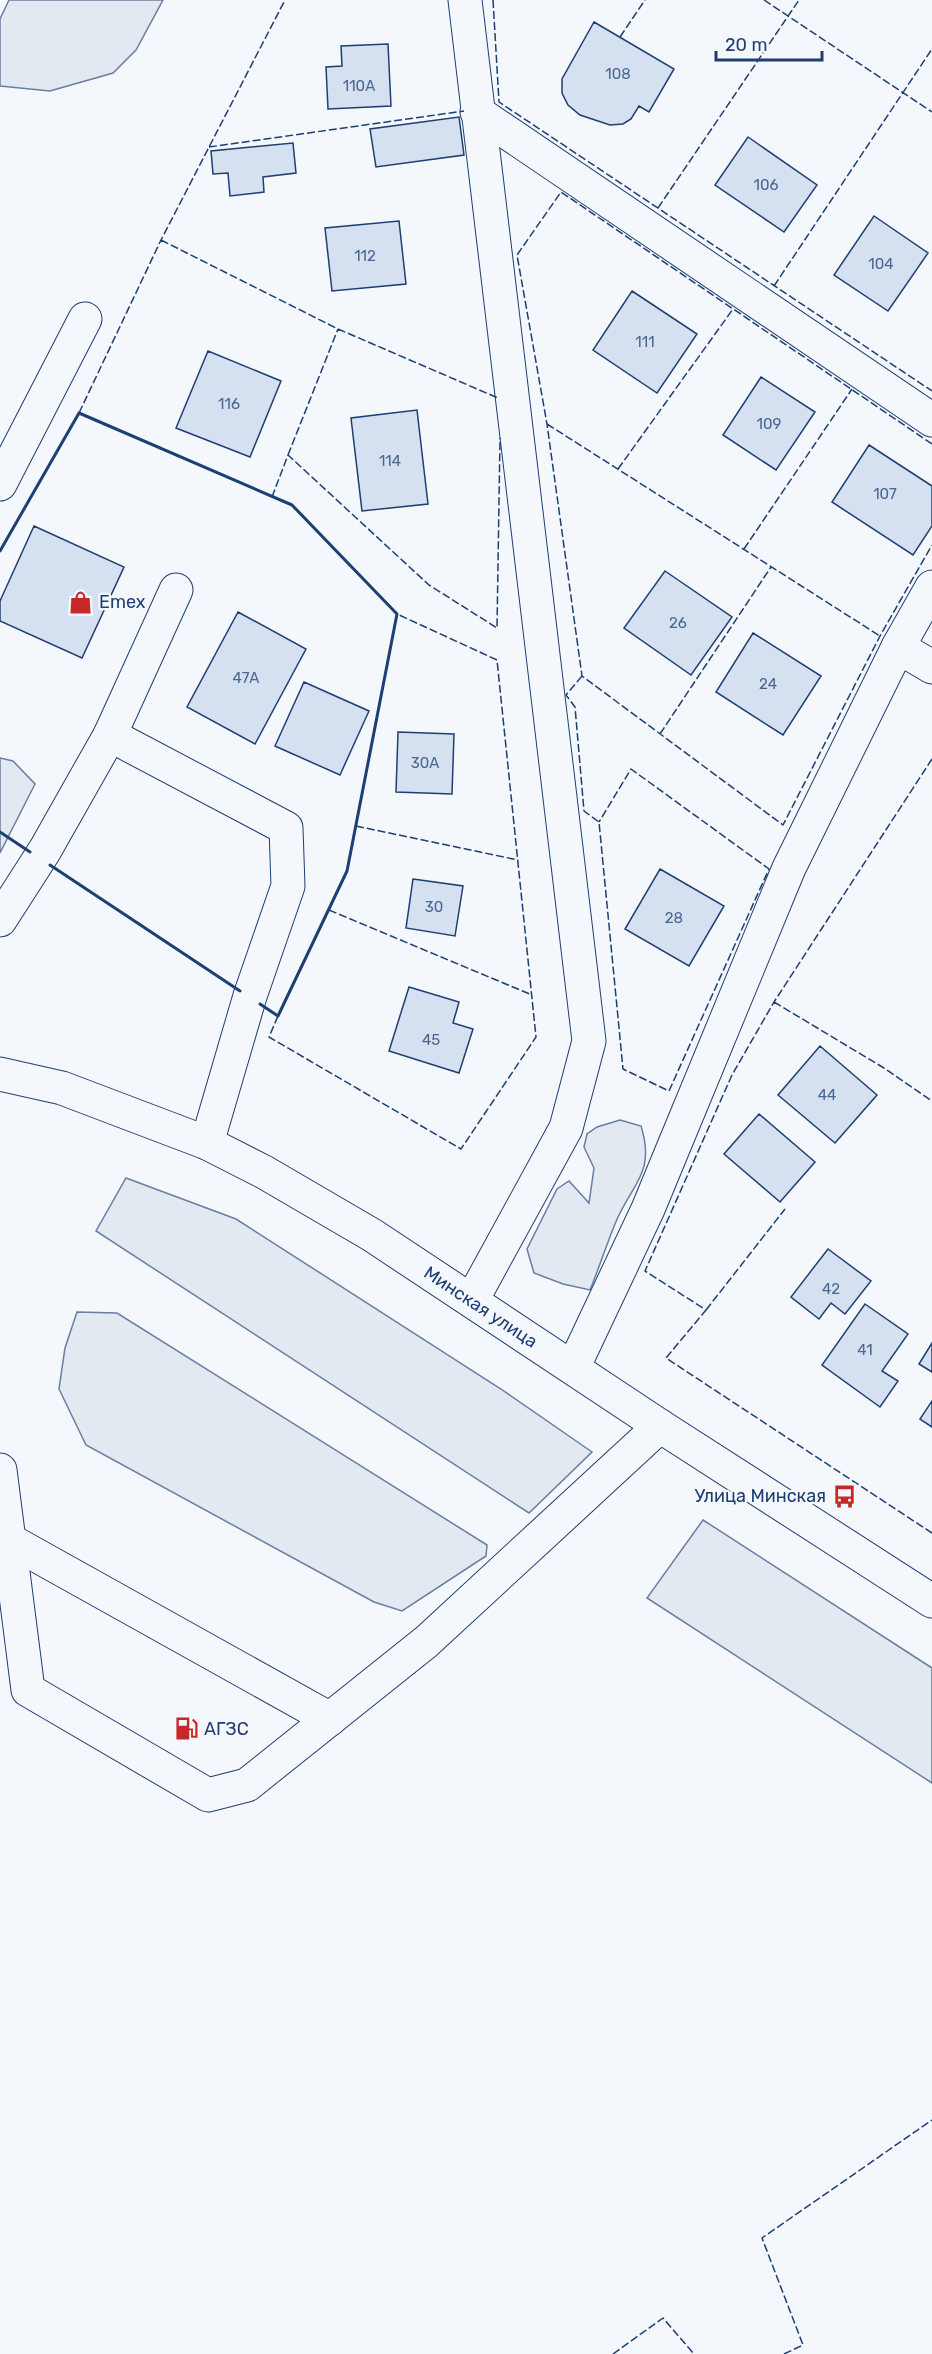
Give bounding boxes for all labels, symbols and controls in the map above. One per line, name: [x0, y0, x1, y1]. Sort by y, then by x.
scale bar: [716, 24, 822, 62]
text: 20 m: [725, 34, 767, 56]
house number: 108: [605, 65, 631, 83]
house number: 110А: [343, 77, 375, 95]
house number: 106: [754, 176, 779, 194]
house number: 112: [354, 247, 376, 265]
house number: 104: [868, 255, 894, 273]
house number: 111: [635, 333, 655, 351]
house number: 116: [218, 395, 240, 413]
house number: 109: [757, 415, 782, 433]
house number: 114: [379, 452, 401, 470]
house number: 107: [873, 485, 897, 503]
shop icon: Emex: [68, 589, 94, 615]
place label: Emex: [99, 591, 146, 613]
house number: 26: [669, 614, 687, 632]
house number: 47А: [233, 669, 259, 687]
house number: 24: [759, 675, 777, 693]
house number: 30А: [411, 754, 439, 772]
house number: 30: [425, 898, 443, 916]
house number: 28: [665, 909, 683, 927]
house number: 45: [422, 1031, 440, 1049]
house number: 44: [818, 1086, 836, 1104]
street label: Минская улица: [420, 1261, 542, 1353]
house number: 42: [822, 1280, 840, 1298]
house number: 41: [857, 1341, 873, 1359]
bus stop icon: Улица Минская: [831, 1483, 857, 1509]
place label: Улица Минская: [694, 1485, 826, 1507]
fuel station icon: АГЗС: [173, 1716, 199, 1742]
place label: АГЗС: [204, 1718, 249, 1740]

